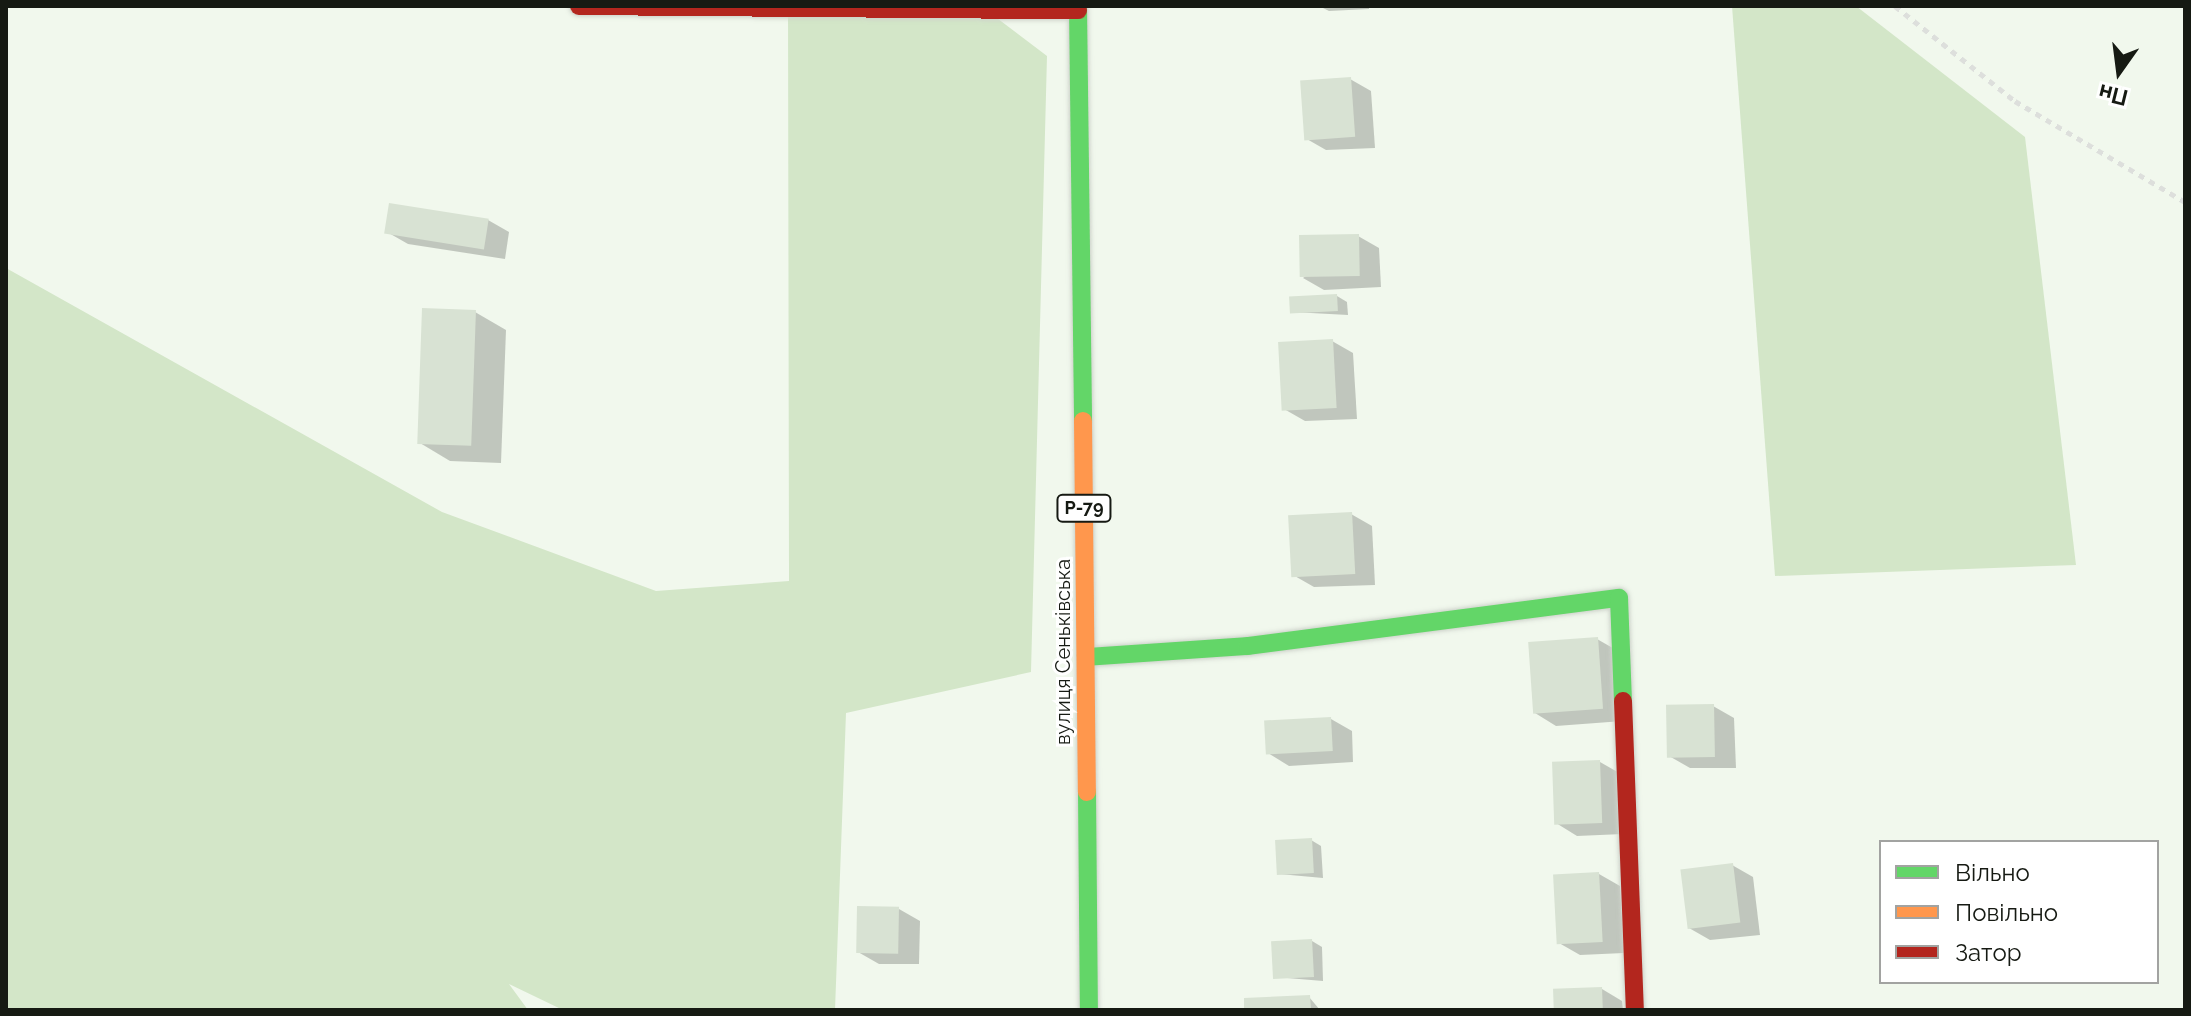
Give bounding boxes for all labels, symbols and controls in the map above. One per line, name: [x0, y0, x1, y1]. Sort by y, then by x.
north arrow: [2079, 32, 2159, 112]
text: Пн: [2096, 79, 2131, 111]
road number: Р-79: [1056, 494, 1112, 522]
street label: вулиця Сенькiвська: [1051, 559, 1075, 745]
legend: [1879, 840, 2159, 984]
text: Вільно: [1955, 858, 2030, 887]
text: Повільно: [1955, 898, 2058, 927]
text: Затор: [1955, 938, 2022, 967]

